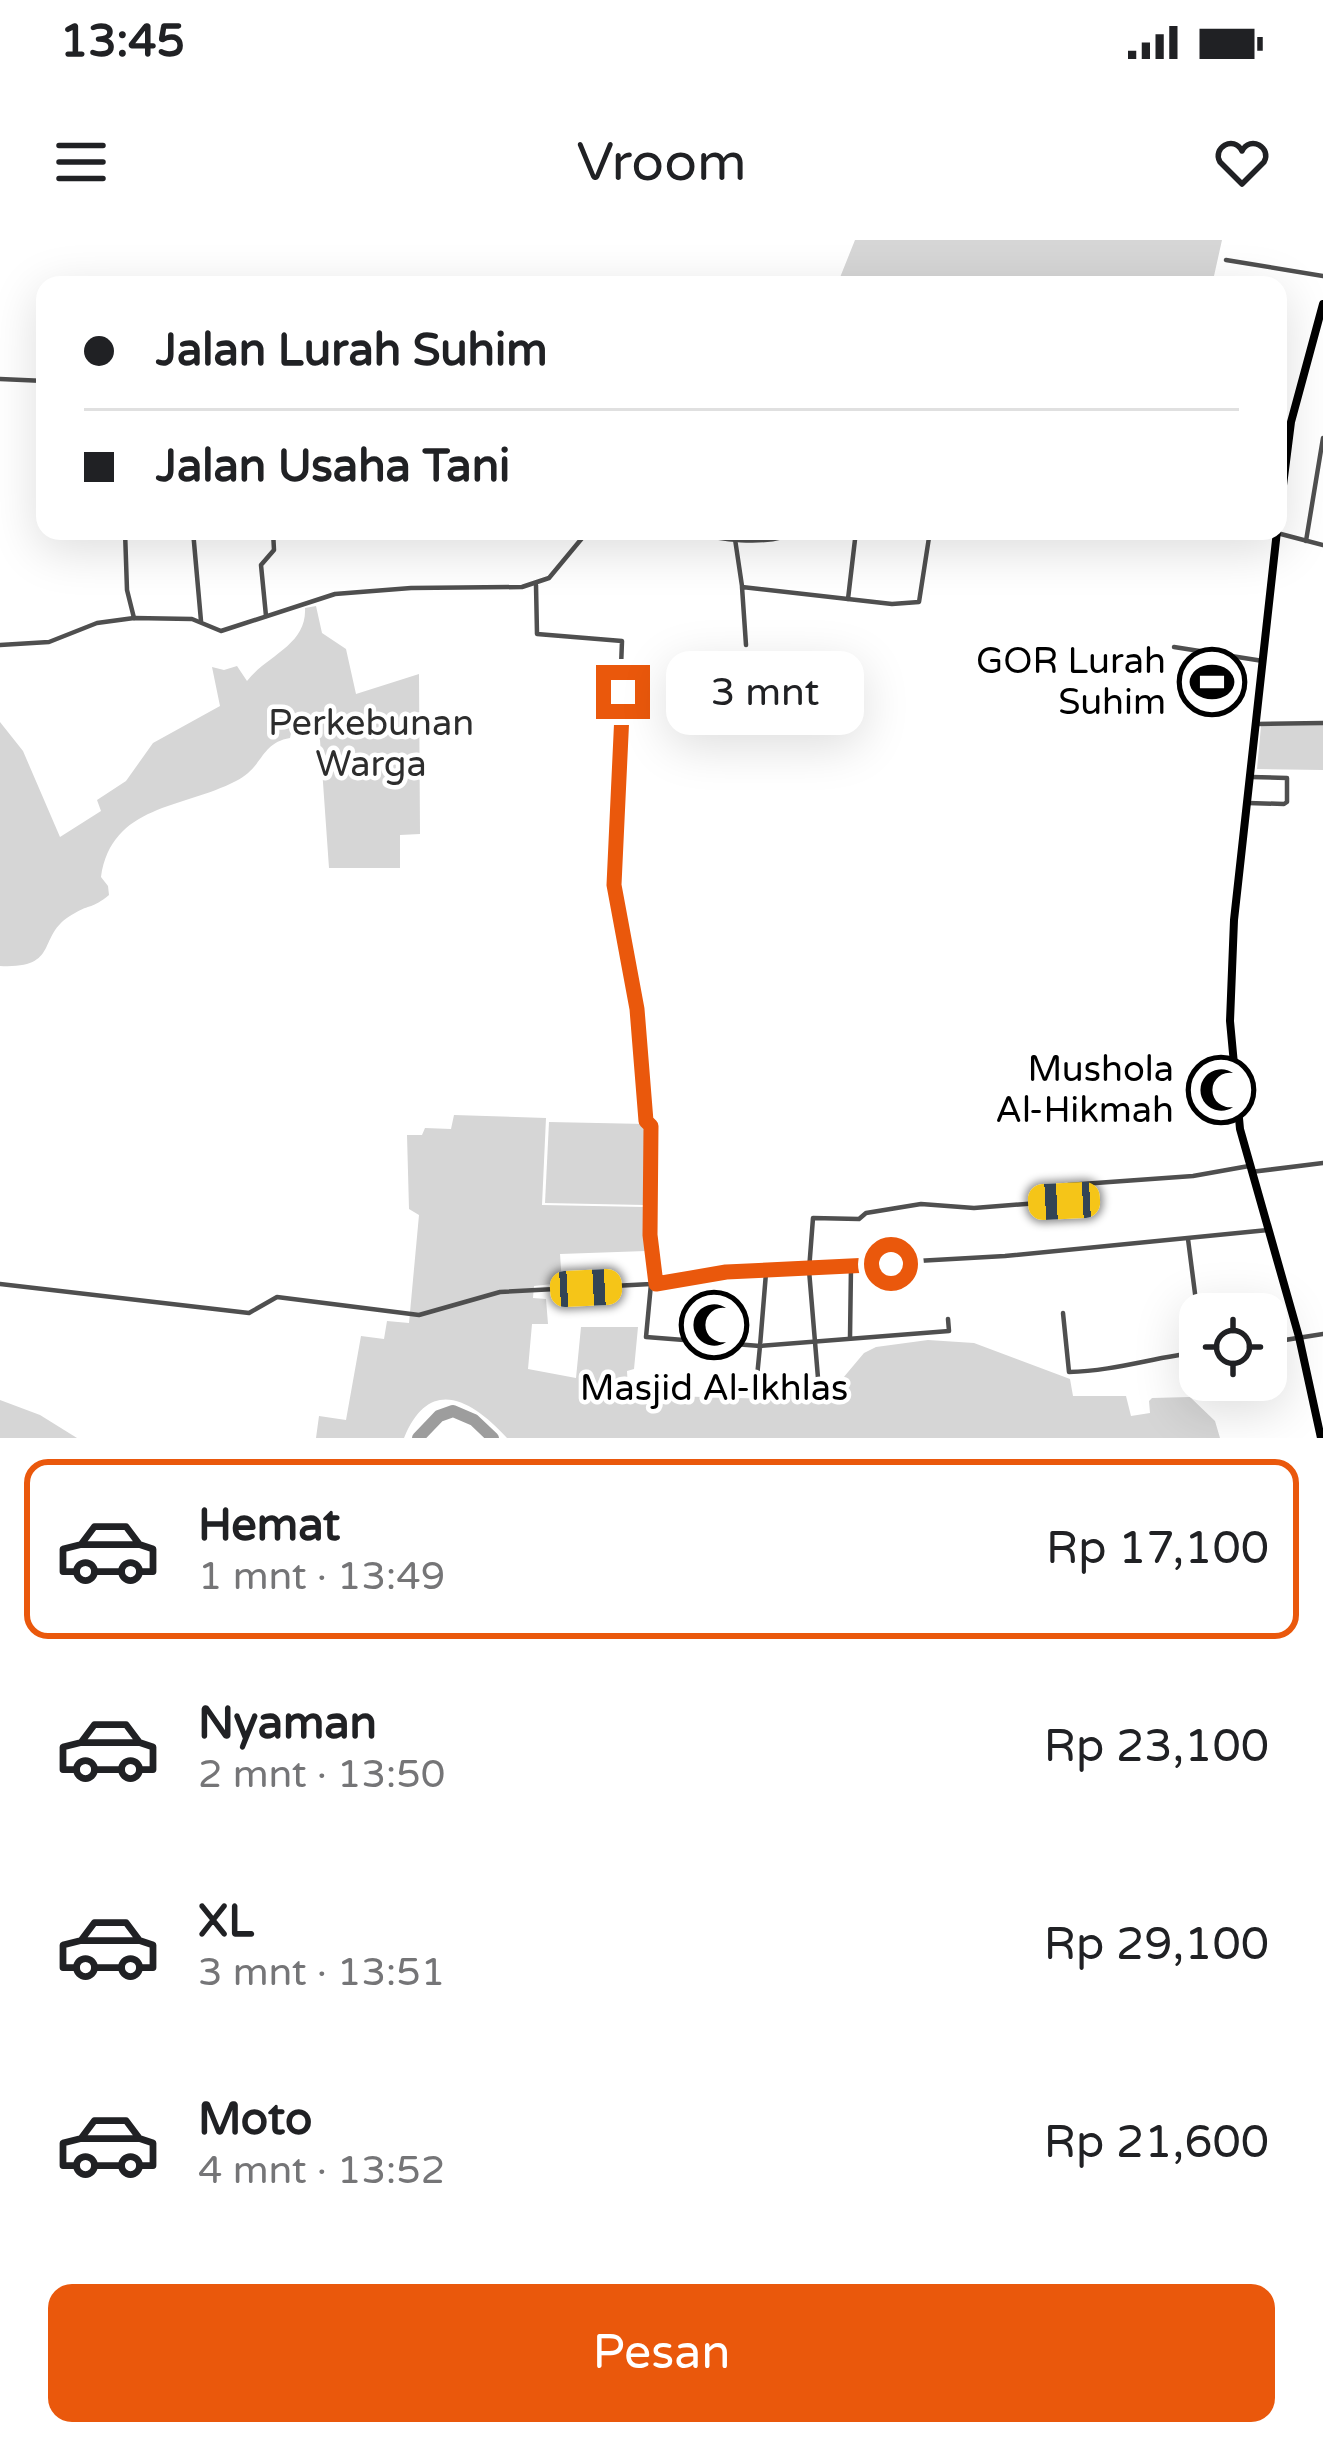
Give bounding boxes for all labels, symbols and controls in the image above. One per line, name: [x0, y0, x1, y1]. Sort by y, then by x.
text: 13:45: [60, 15, 185, 69]
icon: menu: [48, 129, 114, 195]
icon: heart: [1209, 129, 1275, 195]
text: Vroom: [576, 130, 747, 195]
text: Jalan Lurah Suhim: [156, 324, 547, 378]
text: Jalan Usaha Tani: [156, 440, 510, 494]
place label: GOR Lurah Suhim: [976, 640, 1166, 724]
sports icon: GOR Lurah Suhim: [1177, 647, 1247, 717]
callout: 3 mnt: [665, 650, 863, 734]
route end: [596, 665, 650, 719]
text: 3 mnt: [711, 669, 819, 716]
park label: Perkebunan Warga: [268, 702, 474, 786]
place label: Mushola Al-Hikmah: [995, 1048, 1174, 1132]
mosque icon: Mushola Al-Hikmah: [1186, 1055, 1256, 1125]
car: [1027, 1181, 1101, 1221]
route start: [864, 1237, 918, 1291]
car: [549, 1268, 623, 1308]
mosque icon: Masjid Al-Ikhlas: [679, 1290, 749, 1360]
map controls: [1179, 1293, 1287, 1401]
button: locate: [1179, 1293, 1287, 1401]
place label: Masjid Al-Ikhlas: [580, 1367, 848, 1410]
icon: car: [54, 1495, 162, 1603]
text: Hemat: [198, 1499, 340, 1553]
text: Rp 17,100: [1046, 1522, 1269, 1576]
text: 1 mnt · 13:49: [198, 1553, 445, 1600]
icon: car: [54, 1693, 162, 1801]
text: Nyaman: [198, 1697, 377, 1751]
text: Rp 23,100: [1044, 1720, 1269, 1774]
text: 2 mnt · 13:50: [198, 1751, 445, 1798]
icon: car: [54, 1891, 162, 1999]
text: XL: [198, 1895, 254, 1949]
text: Rp 29,100: [1044, 1918, 1269, 1972]
text: 3 mnt · 13:51: [198, 1949, 445, 1996]
icon: car: [54, 2089, 162, 2197]
text: Moto: [198, 2093, 312, 2147]
text: Rp 21,600: [1044, 2116, 1269, 2170]
text: 4 mnt · 13:52: [198, 2147, 445, 2194]
button: Pesan: [48, 2284, 1275, 2422]

